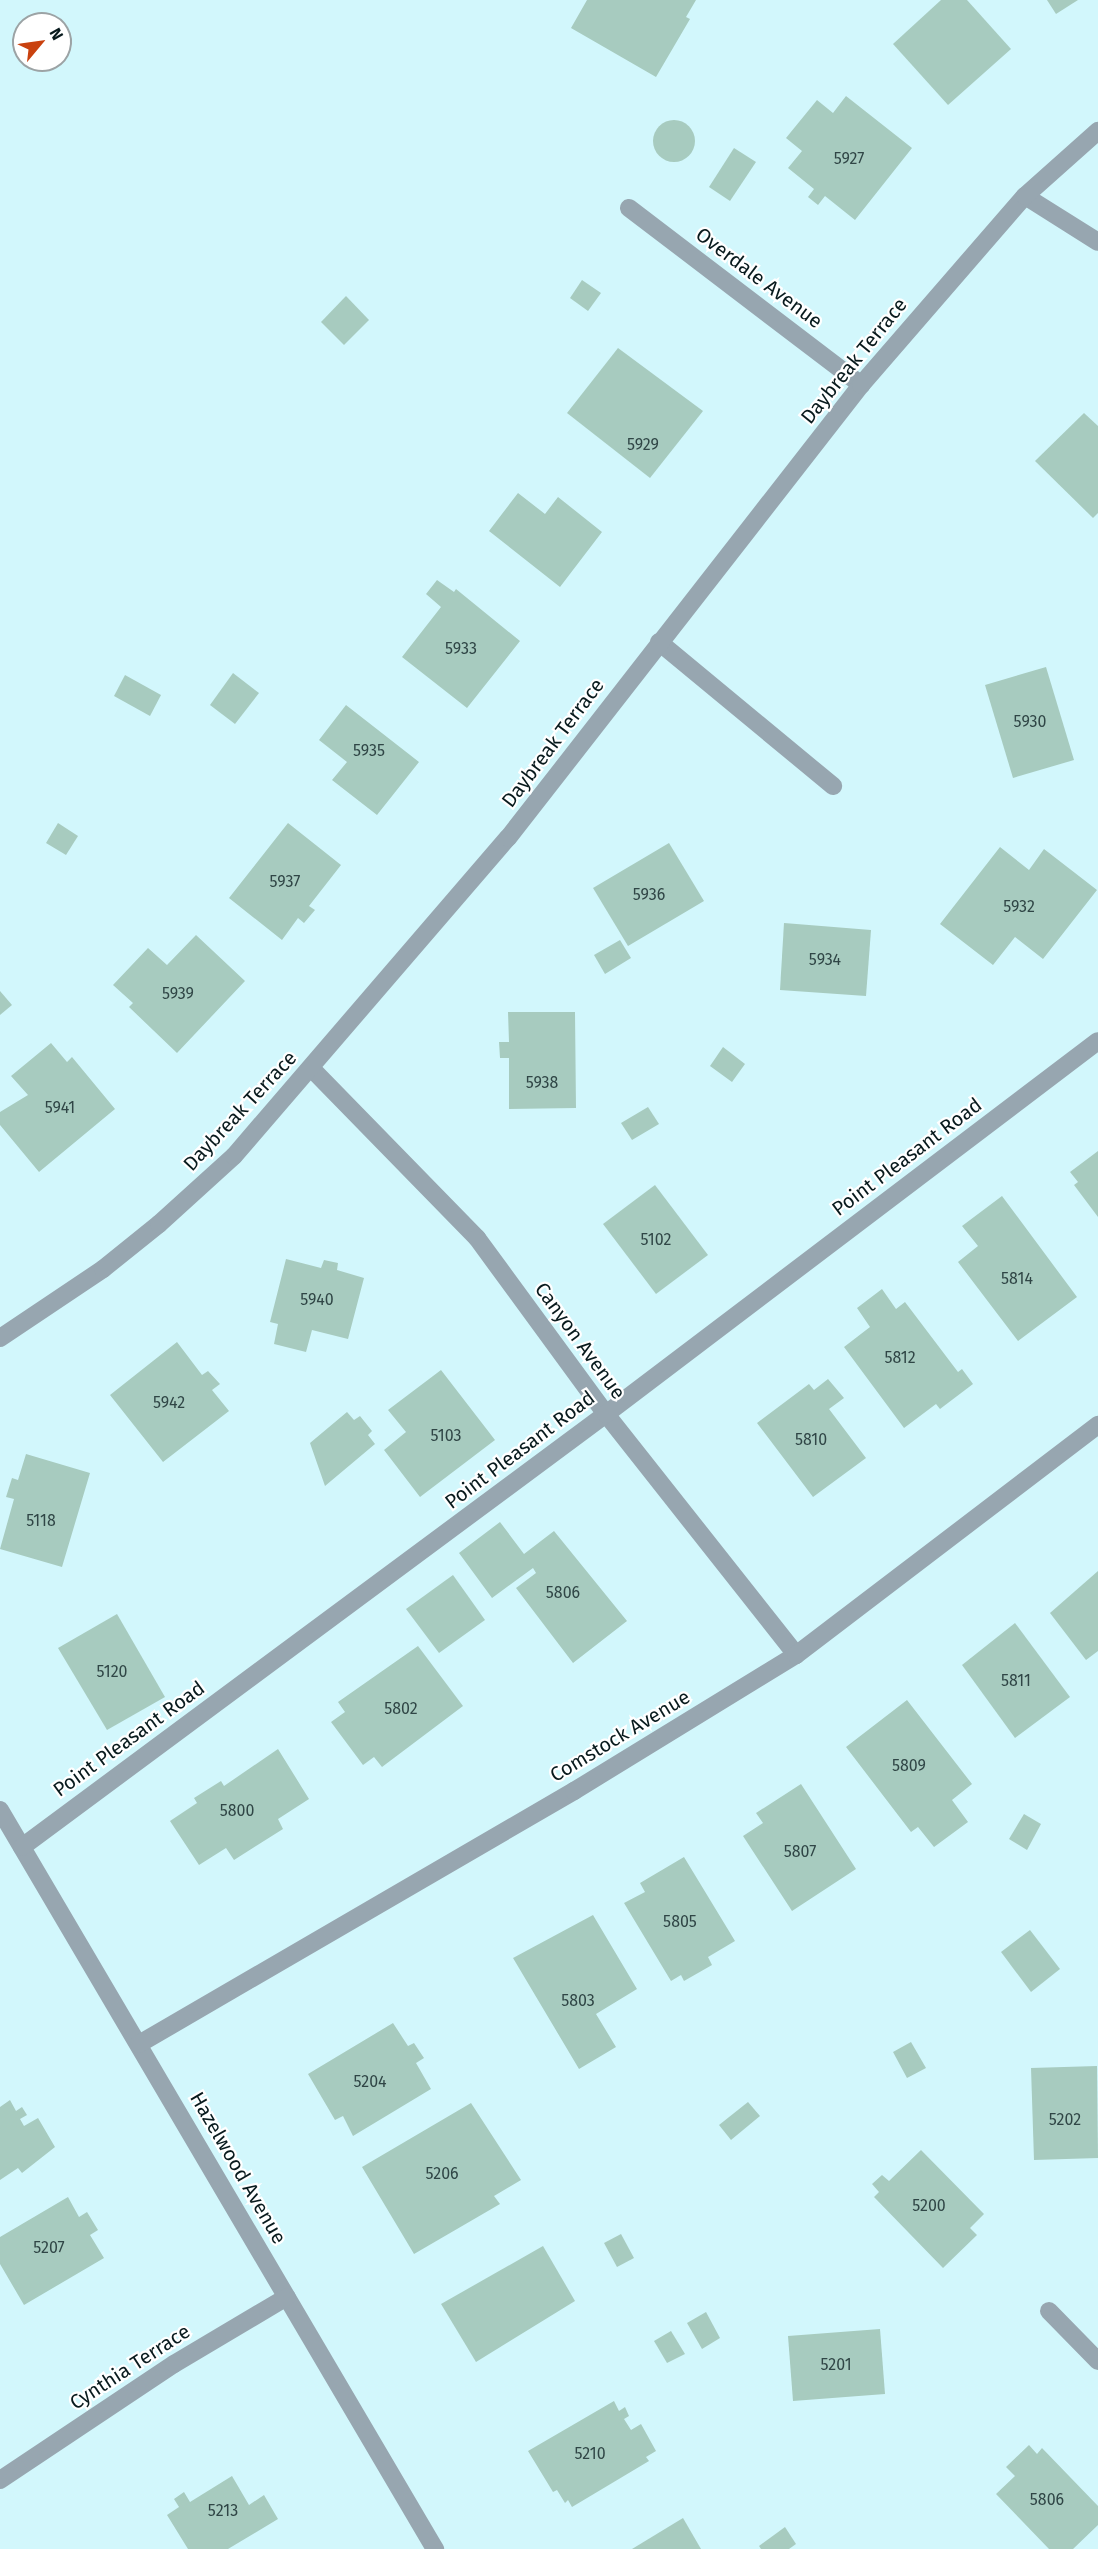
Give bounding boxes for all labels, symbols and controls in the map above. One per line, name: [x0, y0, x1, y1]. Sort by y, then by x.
north arrow: [12, 12, 72, 72]
text: N: [46, 25, 67, 43]
house number: 5927: [834, 149, 864, 169]
street label: Overdale Avenue: [691, 222, 827, 334]
street label: Daybreak Terrace: [796, 293, 912, 429]
house number: 5929: [627, 435, 659, 455]
house number: 5933: [445, 639, 477, 659]
street label: Daybreak Terrace: [497, 674, 609, 812]
house number: 5930: [1014, 712, 1046, 732]
house number: 5935: [353, 741, 385, 761]
house number: 5937: [270, 872, 300, 892]
house number: 5936: [633, 885, 665, 905]
house number: 5932: [1003, 897, 1035, 917]
house number: 5934: [809, 950, 841, 970]
house number: 5939: [162, 984, 194, 1004]
street label: Daybreak Terrace: [178, 1046, 302, 1176]
house number: 5938: [526, 1073, 558, 1093]
street label: Point Pleasant Road: [827, 1093, 987, 1221]
house number: 5941: [45, 1098, 75, 1118]
house number: 5102: [641, 1230, 671, 1250]
house number: 5814: [1001, 1269, 1033, 1289]
street label: Canyon Avenue: [530, 1278, 630, 1404]
house number: 5940: [300, 1290, 334, 1310]
house number: 5812: [884, 1348, 916, 1368]
street label: Point Pleasant Road: [440, 1386, 600, 1514]
house number: 5942: [153, 1393, 185, 1413]
house number: 5103: [431, 1426, 461, 1446]
house number: 5810: [795, 1430, 827, 1450]
house number: 5118: [26, 1511, 56, 1531]
house number: 5806: [546, 1583, 580, 1603]
house number: 5120: [97, 1662, 127, 1682]
house number: 5811: [1001, 1671, 1031, 1691]
street label: Point Pleasant Road: [49, 1676, 209, 1802]
street label: Comstock Avenue: [546, 1685, 694, 1787]
house number: 5802: [384, 1699, 418, 1719]
house number: 5809: [892, 1756, 926, 1776]
house number: 5800: [220, 1801, 254, 1821]
house number: 5807: [784, 1842, 816, 1862]
house number: 5805: [663, 1912, 697, 1932]
house number: 5803: [561, 1991, 595, 2011]
house number: 5204: [353, 2072, 387, 2092]
street label: Hazelwood Avenue: [185, 2088, 291, 2248]
house number: 5202: [1049, 2110, 1081, 2130]
house number: 5206: [425, 2164, 459, 2184]
house number: 5200: [912, 2196, 946, 2216]
house number: 5207: [33, 2238, 65, 2258]
street label: Cynthia Terrace: [65, 2319, 195, 2415]
house number: 5201: [820, 2355, 852, 2375]
house number: 5210: [574, 2444, 606, 2464]
house number: 5806: [1030, 2490, 1064, 2510]
house number: 5213: [208, 2501, 238, 2521]

